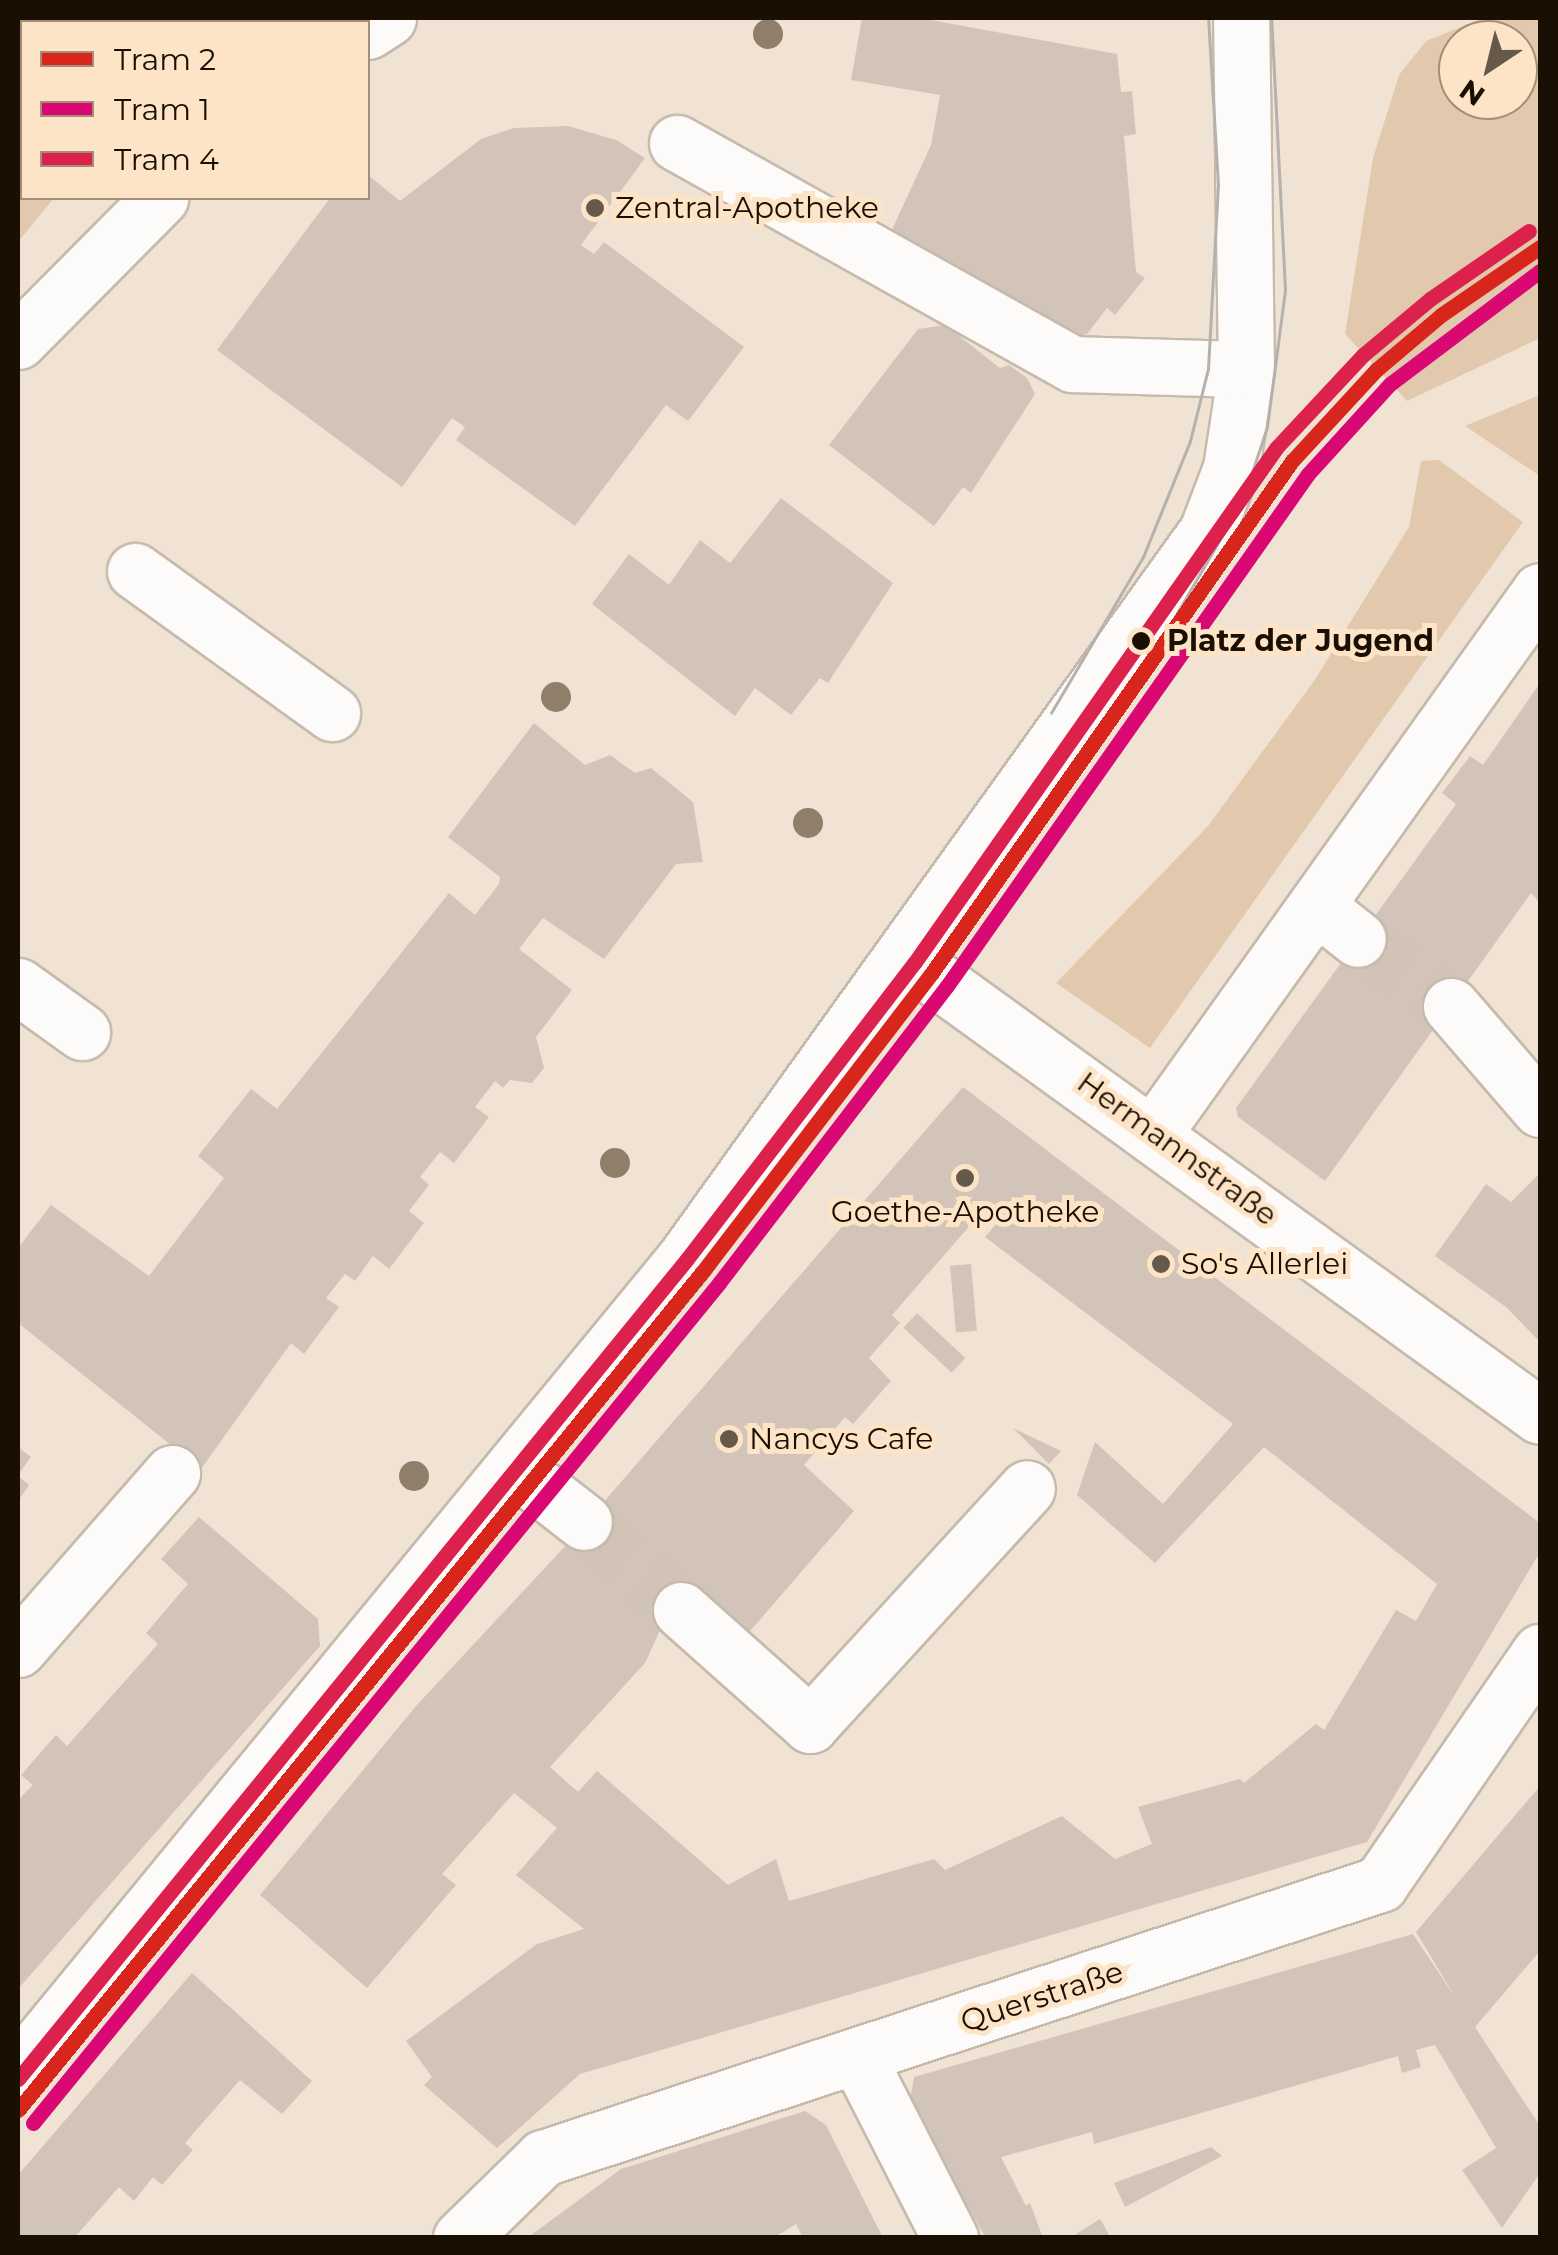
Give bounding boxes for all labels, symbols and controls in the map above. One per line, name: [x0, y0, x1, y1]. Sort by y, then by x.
legend: [20, 20, 370, 200]
north arrow: [1438, 20, 1538, 120]
text: Tram 2: [114, 41, 216, 78]
text: N: [1453, 73, 1491, 113]
text: Tram 1: [114, 91, 210, 128]
text: Tram 4: [114, 141, 219, 178]
place label: Zentral-Apotheke: [615, 190, 879, 226]
marker: Zentral-Apotheke: [584, 197, 606, 219]
place label: Platz der Jugend: [1167, 623, 1434, 659]
marker: Platz der Jugend: [1124, 624, 1158, 658]
street label: Hermannstraße: [1070, 1065, 1284, 1233]
marker: Goethe-Apotheke: [954, 1167, 976, 1189]
place label: Goethe-Apotheke: [831, 1194, 1099, 1230]
place label: So's Allerlei: [1181, 1246, 1348, 1282]
marker: So's Allerlei: [1150, 1253, 1172, 1275]
place label: Nancys Cafe: [749, 1421, 933, 1457]
marker: Nancys Cafe: [718, 1428, 740, 1450]
street label: Querstraße: [956, 1954, 1128, 2040]

